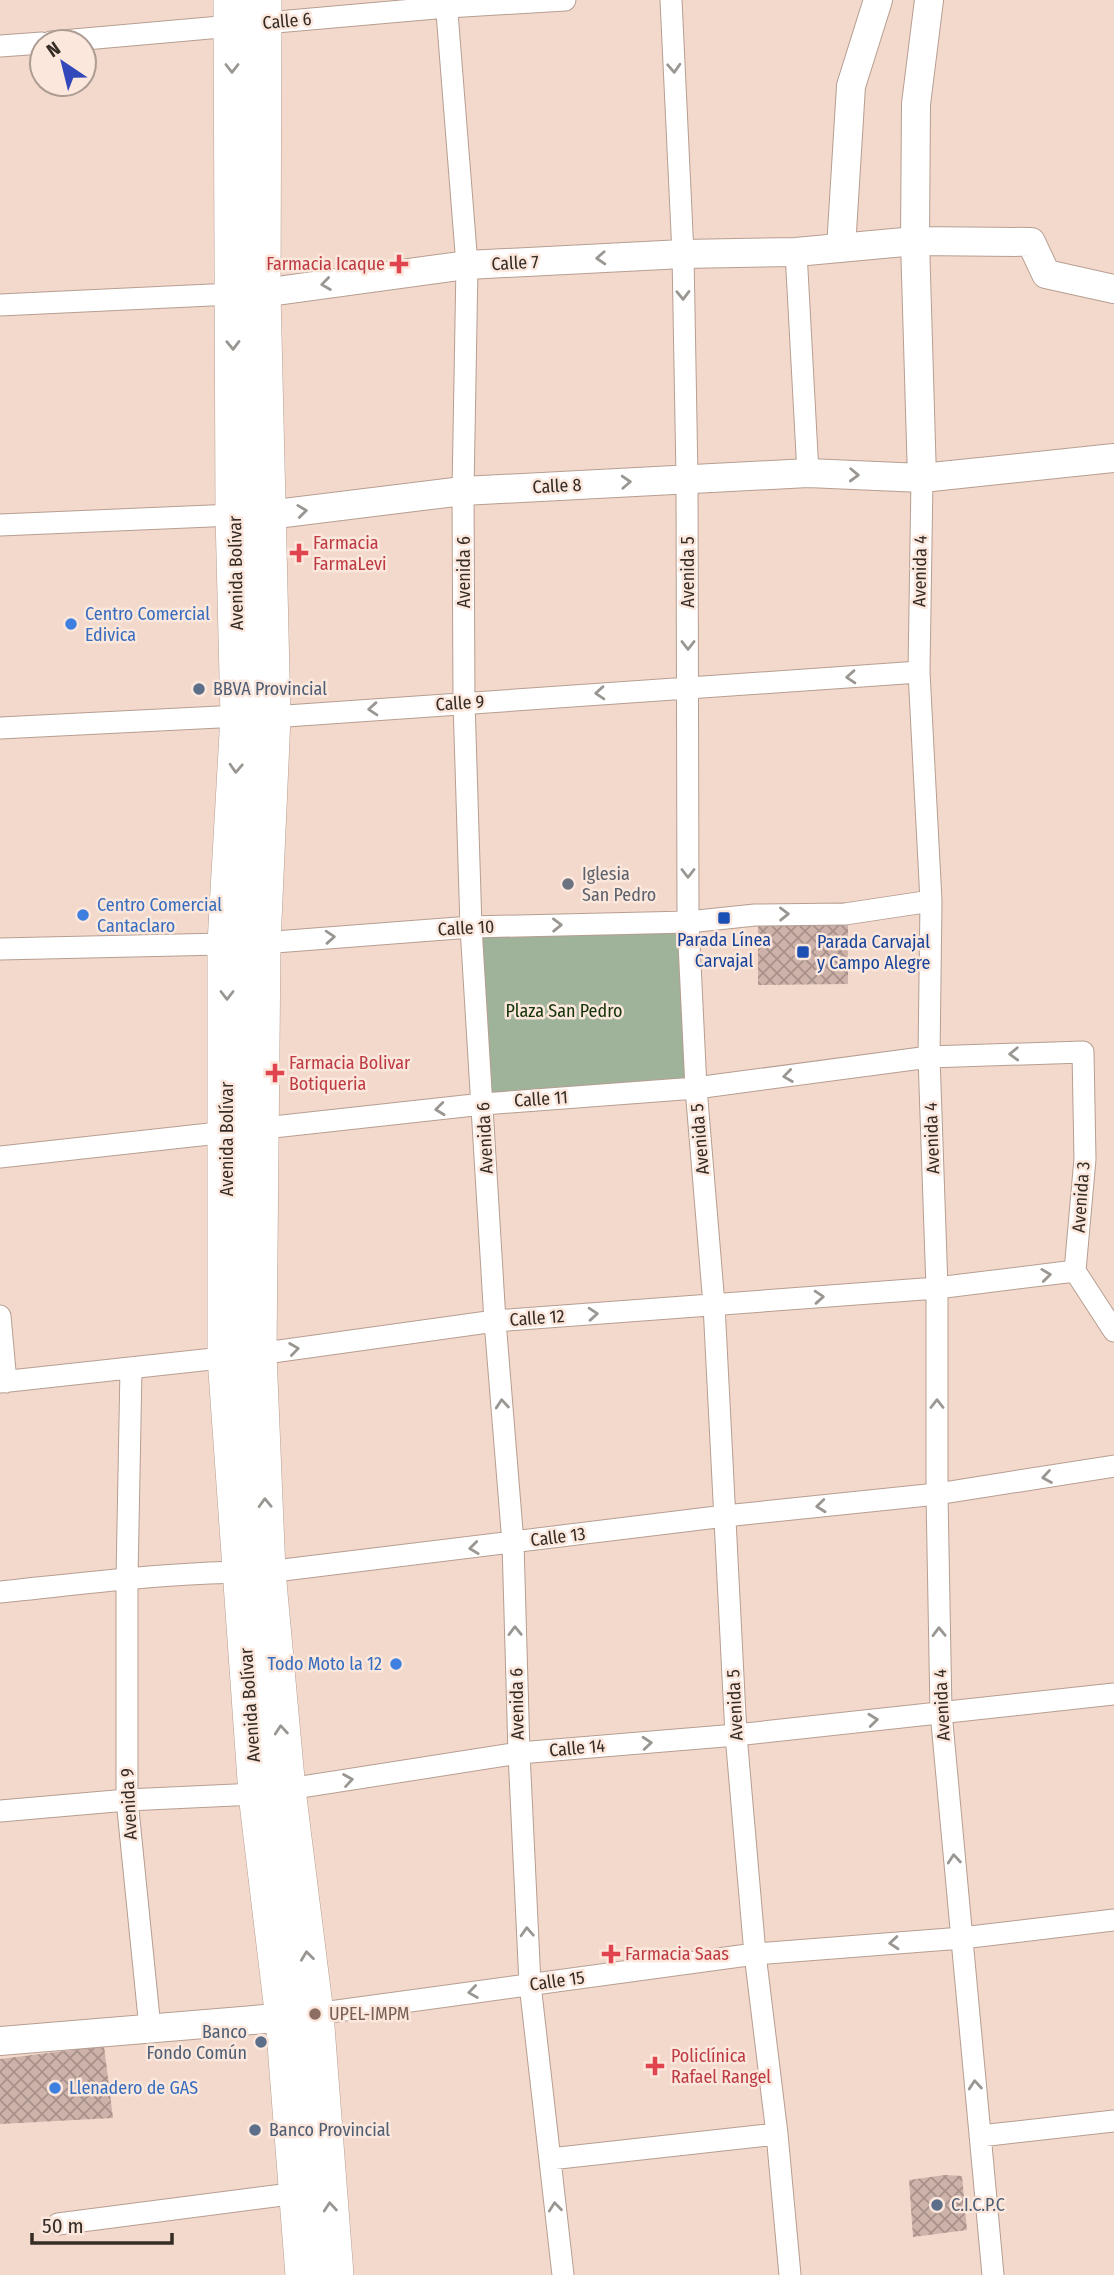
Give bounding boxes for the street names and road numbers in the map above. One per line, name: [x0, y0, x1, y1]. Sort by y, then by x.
street label: Calle 6: [262, 8, 312, 34]
street label: Calle 7: [491, 251, 539, 275]
street label: Calle 8: [532, 474, 582, 498]
street label: Avenida Bolívar: [224, 515, 248, 630]
street label: Avenida 4: [908, 535, 932, 607]
street label: Avenida 6: [453, 536, 475, 608]
street label: Avenida 5: [677, 536, 699, 608]
street label: Calle 9: [435, 690, 485, 716]
street label: Calle 10: [437, 916, 495, 940]
street label: Avenida Bolívar: [216, 1081, 238, 1196]
street label: Calle 11: [513, 1086, 569, 1112]
street label: Avenida 6: [472, 1101, 498, 1175]
street label: Avenida 4: [920, 1101, 944, 1174]
street label: Avenida 5: [686, 1103, 714, 1175]
street label: Avenida 3: [1068, 1161, 1094, 1233]
street label: Calle 12: [509, 1305, 565, 1331]
street label: Calle 13: [529, 1523, 587, 1551]
street label: Avenida Bolívar: [235, 1646, 265, 1763]
street label: Avenida 6: [505, 1668, 529, 1740]
street label: Avenida 4: [929, 1668, 955, 1741]
street label: Avenida 5: [722, 1669, 748, 1741]
street label: Calle 14: [548, 1735, 606, 1761]
street label: Avenida 9: [116, 1768, 142, 1840]
street label: Calle 15: [528, 1966, 586, 1996]

